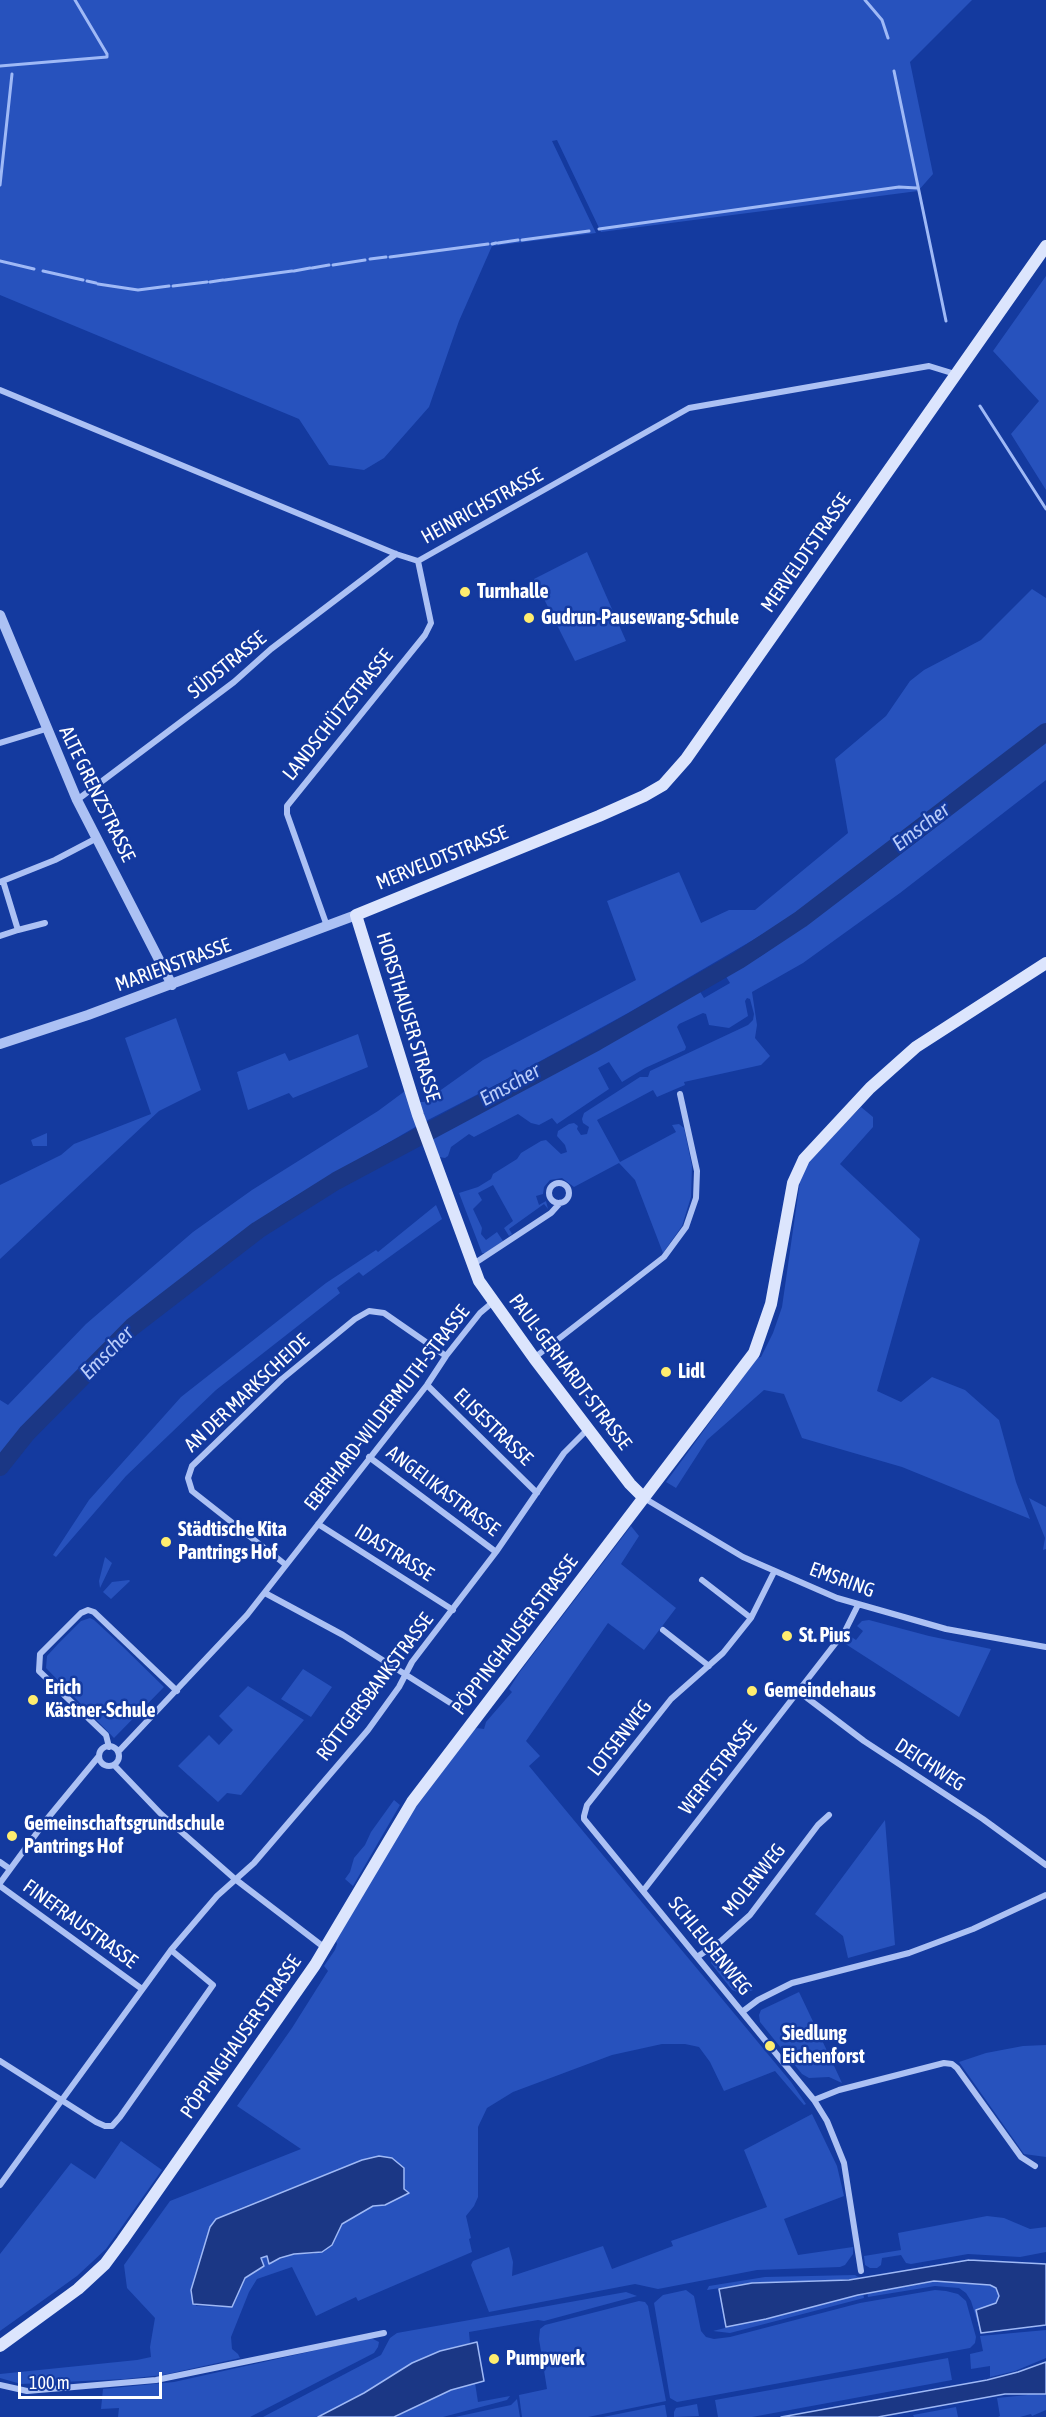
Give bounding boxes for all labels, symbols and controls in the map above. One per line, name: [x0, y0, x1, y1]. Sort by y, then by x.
street label: HEINRICHSTRASSE: [417, 463, 547, 549]
street label: MERVELDTSTRASSE: [756, 489, 856, 617]
place label: Turnhalle: [477, 580, 549, 604]
marker: Turnhalle: [458, 585, 472, 599]
place label: Gudrun-Pausewang-Schule: [541, 606, 739, 630]
marker: Gudrun-Pausewang-Schule: [522, 611, 536, 625]
street label: SÜDSTRASSE: [183, 626, 271, 704]
street label: LANDSCHÜTZSTRASSE: [278, 645, 398, 785]
street label: ALTE GRENZSTRASSE: [54, 722, 140, 866]
water label: Emscher: [887, 797, 955, 857]
street label: MERVELDTSTRASSE: [373, 821, 511, 895]
street label: HORSTHAUSER STRASSE: [371, 929, 445, 1105]
street label: MARIENSTRASSE: [112, 933, 234, 997]
water label: Emscher: [475, 1058, 545, 1112]
street label: PAUL-GERHARDT-STRASSE: [504, 1289, 636, 1455]
street label: EBERHARD-WILDERMUTH-STRASSE: [299, 1300, 475, 1516]
water label: Emscher: [75, 1321, 139, 1385]
street label: AN DER MARKSCHEIDE: [180, 1329, 314, 1457]
place label: Lidl: [678, 1360, 705, 1384]
marker: Lidl: [659, 1365, 673, 1379]
street label: ELISESTRASSE: [448, 1383, 538, 1471]
street label: ANGELIKASTRASSE: [382, 1441, 504, 1541]
place label: Städtische Kita Pantrings Hof: [178, 1518, 287, 1565]
street label: IDASTRASSE: [350, 1519, 438, 1587]
marker: Städtische Kita Pantrings Hof: [159, 1535, 173, 1549]
street label: PÖPPINGHAUSER STRASSE: [447, 1550, 583, 1720]
street label: EMSRING: [806, 1557, 878, 1603]
street label: RÖTTGERSBANKSTRASSE: [312, 1608, 438, 1766]
place label: St. Pius: [799, 1624, 850, 1648]
marker: St. Pius: [780, 1629, 794, 1643]
place label: Erich Kästner-Schule: [45, 1676, 156, 1723]
place label: Gemeindehaus: [764, 1679, 876, 1703]
marker: Gemeindehaus: [745, 1684, 759, 1698]
marker: Erich Kästner-Schule: [26, 1693, 40, 1707]
street label: LOTSENWEG: [583, 1695, 657, 1781]
street label: WERFTSTRASSE: [674, 1716, 762, 1820]
street label: DEICHWEG: [890, 1733, 970, 1797]
place label: Gemeinschaftsgrundschule Pantrings Hof: [24, 1812, 225, 1859]
marker: Gemeinschaftsgrundschule Pantrings Hof: [5, 1829, 19, 1843]
street label: MOLENWEG: [717, 1839, 791, 1921]
street label: FINEFRAUSTRASSE: [18, 1874, 142, 1974]
street label: SCHLEUSENWEG: [663, 1892, 757, 2000]
street label: PÖPPINGHAUSER STRASSE: [176, 1951, 306, 2123]
place label: Siedlung Eichenforst: [782, 2022, 865, 2069]
marker: Siedlung Eichenforst: [763, 2039, 777, 2053]
place label: Pumpwerk: [506, 2347, 585, 2371]
marker: Pumpwerk: [487, 2352, 501, 2366]
scale bar: [21, 2360, 165, 2398]
text: 100 m: [29, 2372, 70, 2393]

